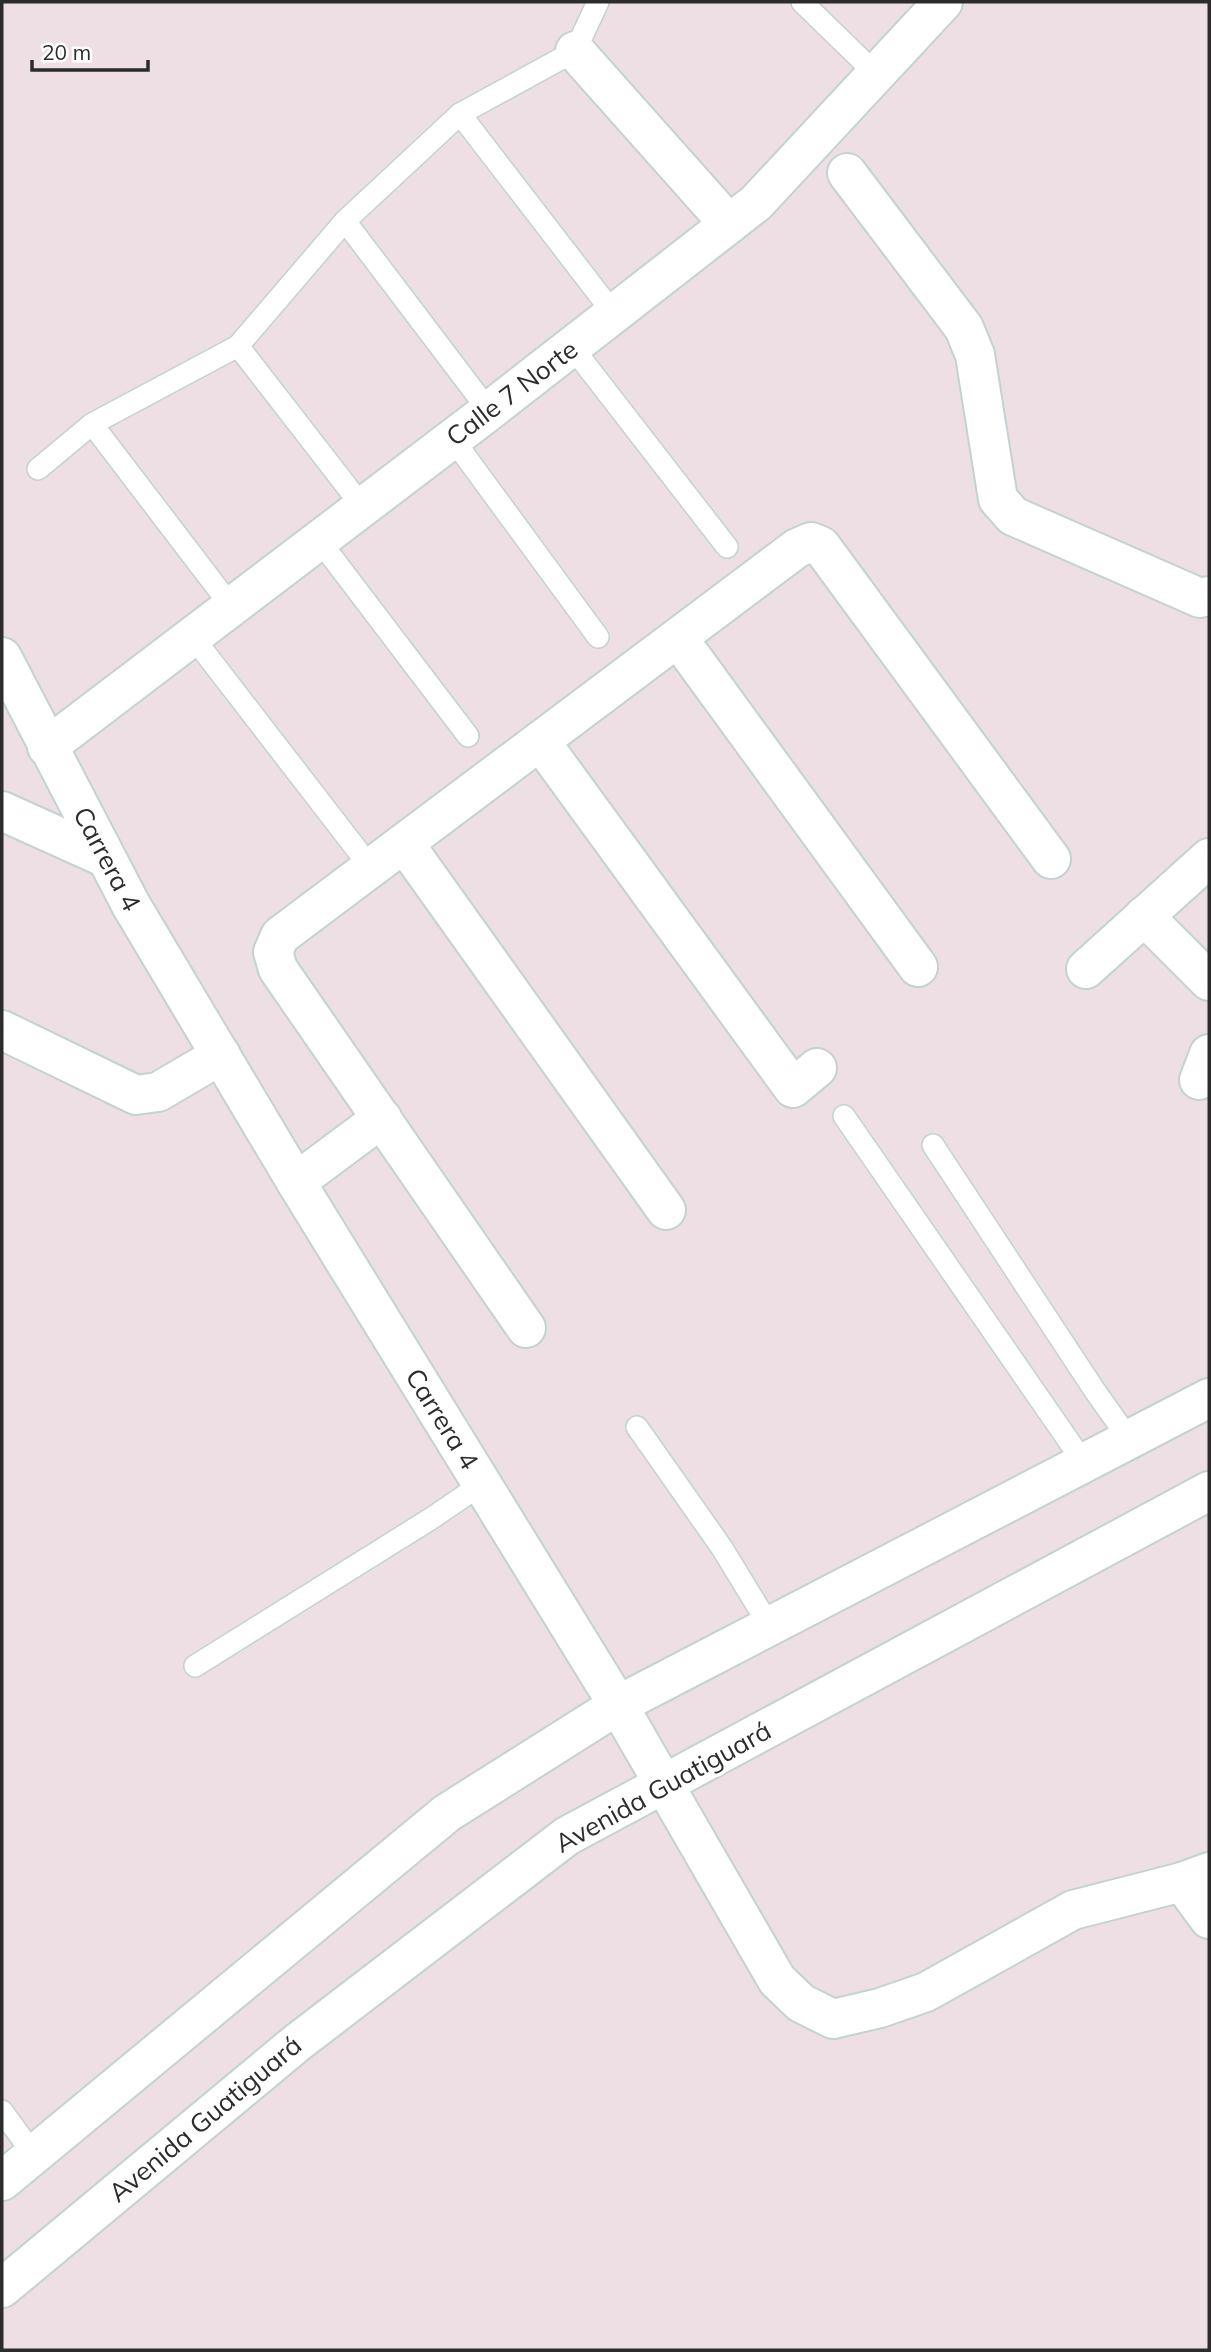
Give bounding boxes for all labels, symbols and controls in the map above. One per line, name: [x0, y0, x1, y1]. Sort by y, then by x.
scale bar: [32, 28, 147, 72]
text: 20 m: [42, 39, 91, 65]
street label: Calle 7 Norte: [439, 332, 584, 453]
street label: Carrera 4: [66, 801, 149, 916]
street label: Carrera 4: [398, 1362, 486, 1475]
street label: Avenida Guatiguará: [549, 1714, 777, 1860]
street label: Avenida Guatiguará: [101, 2028, 308, 2209]

